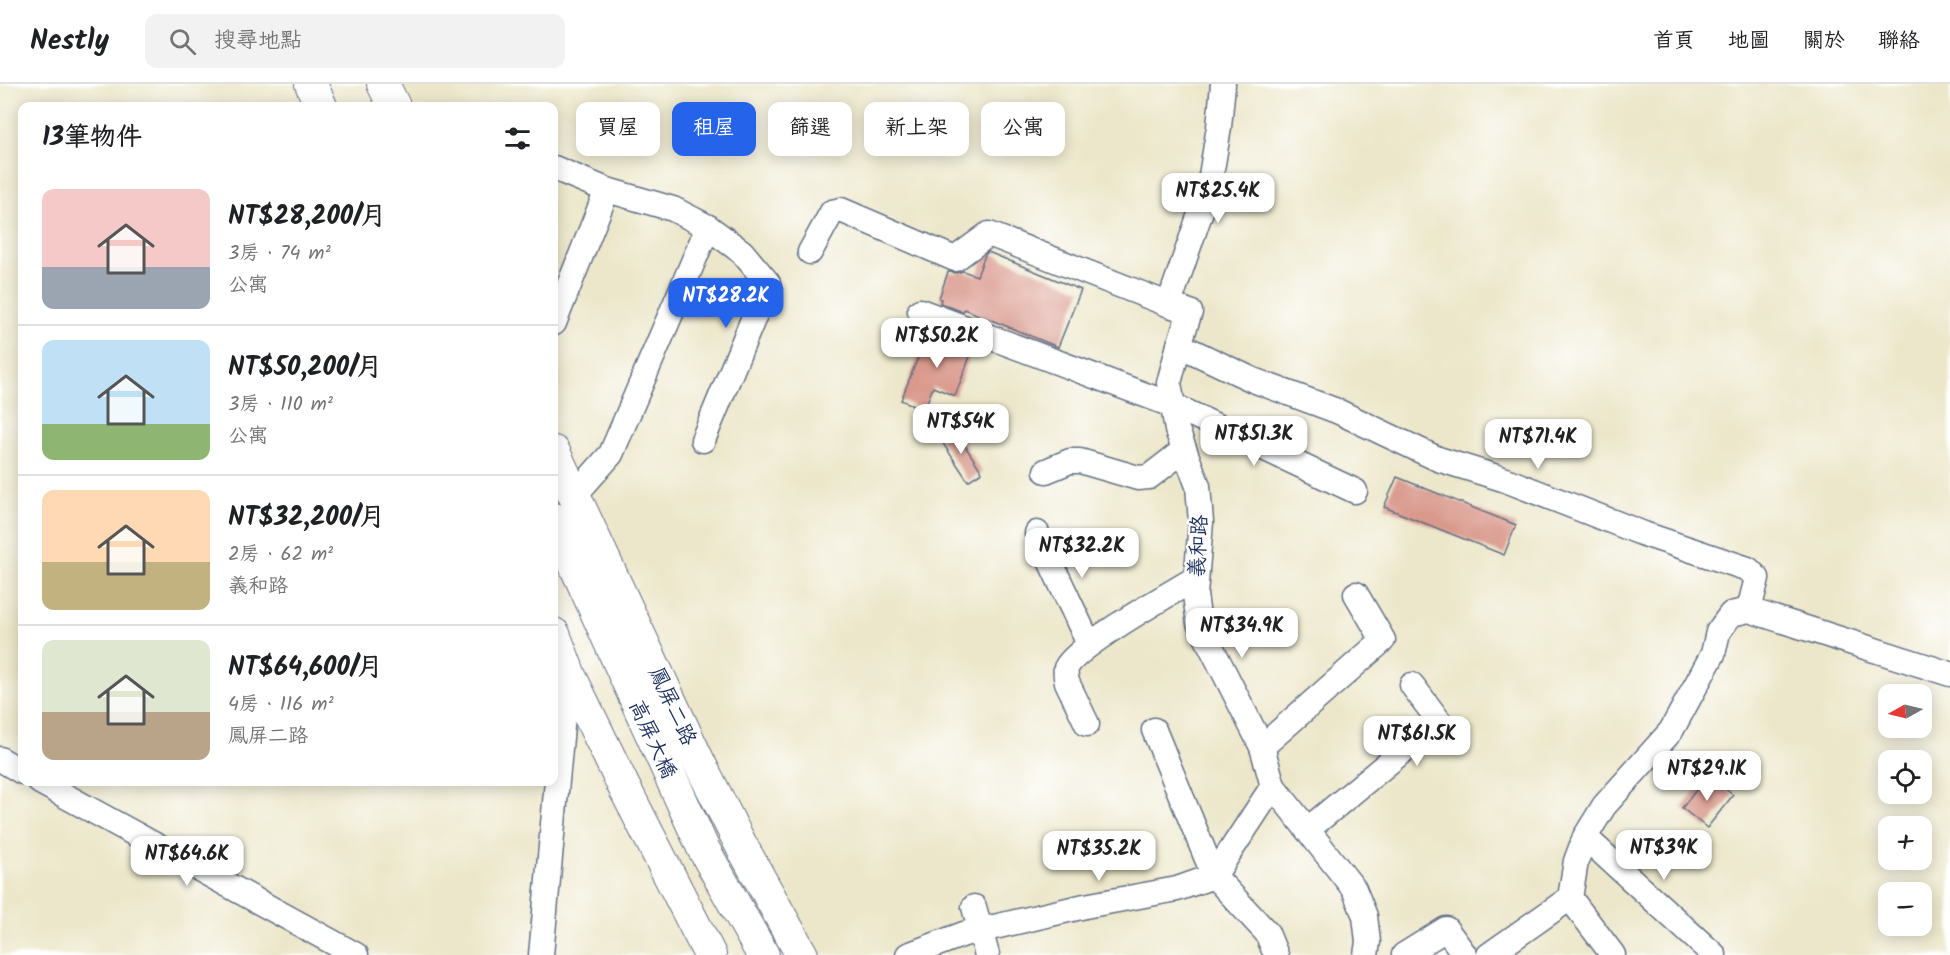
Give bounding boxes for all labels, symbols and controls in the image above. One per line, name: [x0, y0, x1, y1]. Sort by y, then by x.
search box: [145, 14, 565, 68]
text: Nestly: [30, 19, 109, 64]
text: 搜尋地點: [214, 24, 302, 59]
icon: search: [166, 25, 199, 58]
text: 首頁: [1653, 25, 1695, 58]
text: 地圖: [1728, 25, 1770, 58]
text: 關於: [1803, 25, 1845, 58]
text: 聯絡: [1878, 25, 1920, 58]
chip: 買屋: [576, 102, 660, 156]
chip: 租屋: [672, 102, 756, 156]
chip: 篩選: [768, 102, 852, 156]
chip: 新上架: [864, 102, 969, 156]
chip: 公寓: [981, 102, 1065, 156]
text: 13筆物件: [42, 117, 142, 159]
icon: filters: [501, 122, 534, 155]
pin: NT$25.4K: [1156, 173, 1280, 224]
text: NT$25.4K: [1176, 176, 1260, 208]
text: NT$28,200/月: [228, 196, 386, 238]
icon: home: [90, 213, 162, 285]
text: 3房 · 74 m²: [228, 238, 331, 270]
text: 公寓: [228, 270, 268, 302]
pin: NT$28.2K: [664, 278, 788, 329]
text: NT$28.2K: [682, 281, 770, 313]
pin: NT$50.2K: [875, 318, 999, 369]
text: NT$50.2K: [895, 321, 979, 353]
text: NT$50,200/月: [228, 347, 382, 389]
icon: home: [90, 364, 162, 436]
text: 3房 · 110 m²: [228, 389, 333, 421]
pin: NT$54K: [912, 404, 1010, 455]
text: NT$54K: [927, 407, 995, 439]
pin: NT$51.3K: [1192, 416, 1316, 467]
text: NT$51.3K: [1214, 419, 1294, 451]
pin: NT$71.4K: [1476, 419, 1600, 470]
text: 公寓: [228, 421, 268, 453]
text: NT$71.4K: [1499, 422, 1577, 454]
text: NT$32,200/月: [228, 497, 385, 539]
icon: home: [90, 514, 162, 586]
street label: 義和路: [1181, 514, 1218, 578]
pin: NT$32.2K: [1020, 528, 1144, 579]
text: NT$32.2K: [1039, 531, 1125, 563]
text: 2房 · 62 m²: [228, 539, 333, 571]
text: 義和路: [228, 571, 288, 603]
pin: NT$34.9K: [1180, 608, 1304, 659]
text: NT$34.9K: [1200, 611, 1284, 643]
text: NT$64,600/月: [228, 647, 383, 689]
street label: 鳳屏二路: [639, 662, 704, 752]
icon: home: [90, 664, 162, 736]
north arrow: [1878, 684, 1932, 738]
map controls: [1878, 684, 1932, 936]
text: 4房 · 116 m²: [228, 689, 334, 721]
street label: 高屏大橋: [619, 695, 684, 785]
pin: NT$61.5K: [1355, 716, 1479, 767]
text: NT$61.5K: [1377, 719, 1457, 751]
text: 鳳屏二路: [228, 721, 308, 753]
button: locate: [1878, 750, 1932, 804]
pin: NT$29.1K: [1645, 751, 1769, 802]
text: NT$29.1K: [1667, 754, 1747, 786]
button: +: [1878, 816, 1932, 870]
pin: NT$39K: [1615, 830, 1713, 881]
pin: NT$35.2K: [1037, 831, 1161, 882]
text: NT$39K: [1630, 833, 1698, 865]
text: NT$35.2K: [1057, 834, 1141, 866]
pin: NT$64.6K: [125, 836, 249, 887]
text: NT$64.6K: [145, 839, 229, 871]
button: −: [1878, 882, 1932, 936]

